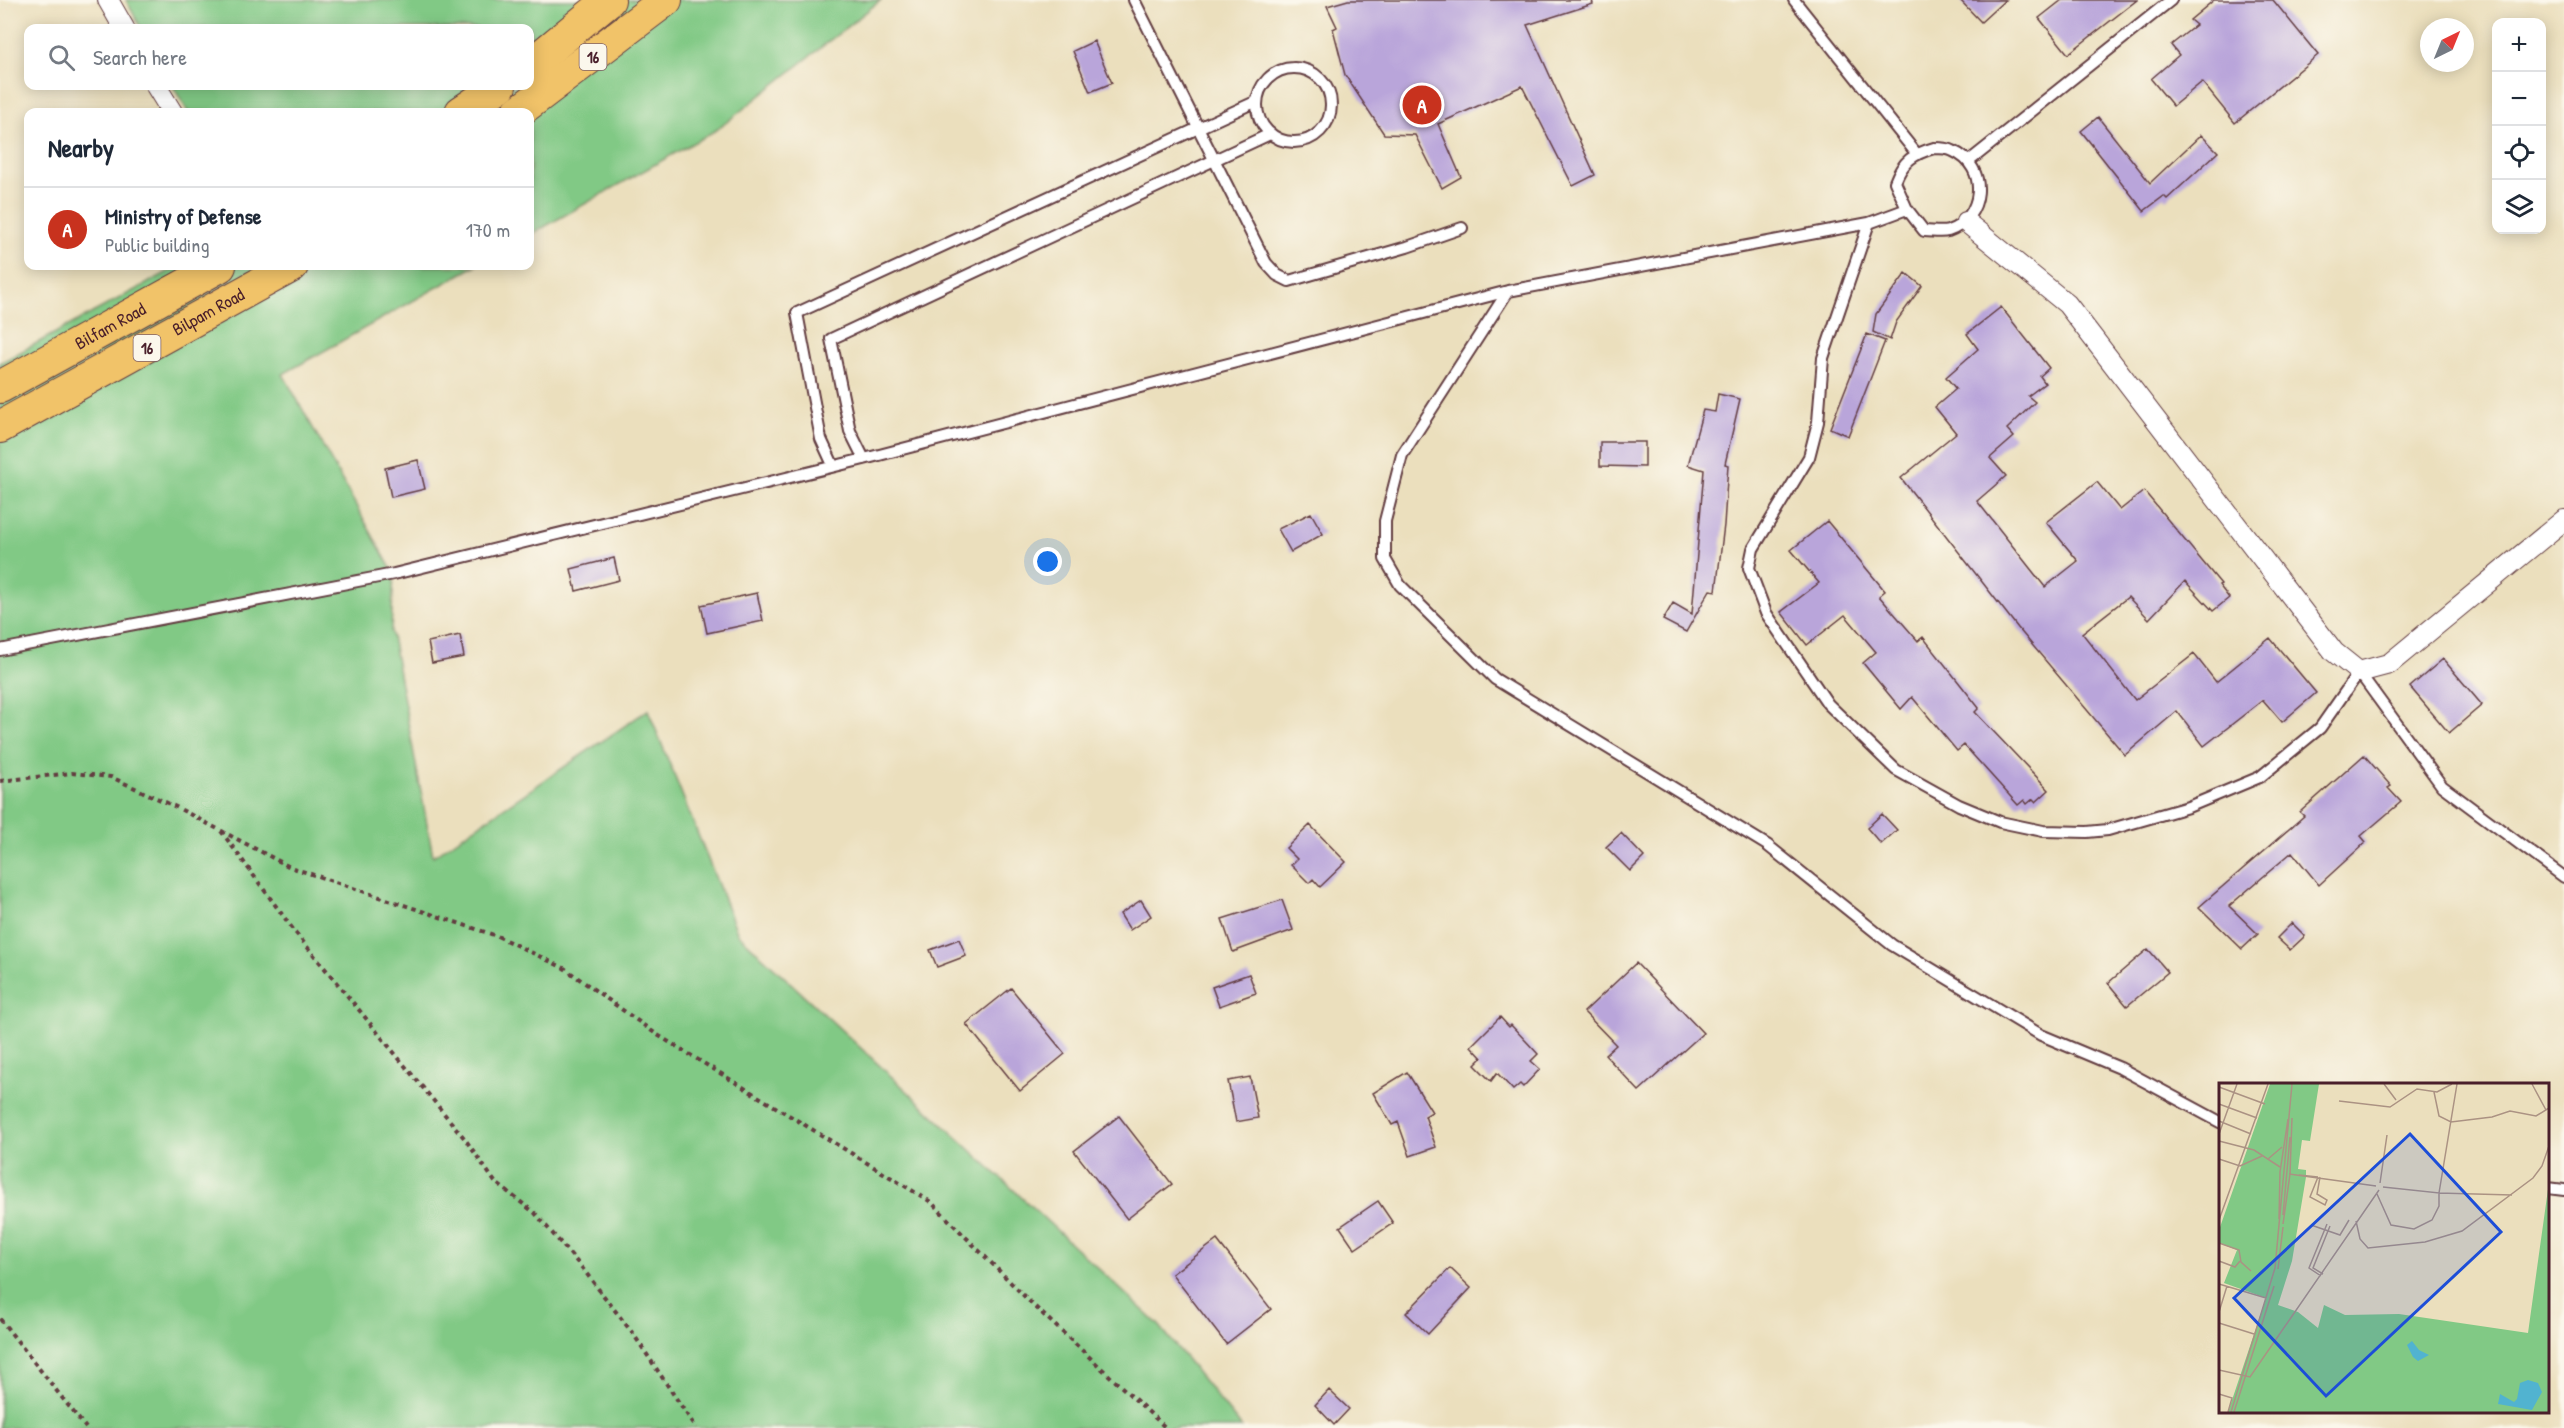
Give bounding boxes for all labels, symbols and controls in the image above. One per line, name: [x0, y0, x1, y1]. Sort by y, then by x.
north arrow: [2420, 18, 2474, 72]
map controls: [2492, 18, 2546, 234]
button: +: [2492, 18, 2546, 72]
search box: [24, 24, 534, 90]
icon: search: [45, 41, 78, 74]
text: Search here: [93, 42, 187, 72]
road number: 16: [580, 44, 606, 70]
button: −: [2492, 72, 2546, 126]
pin: A: [1402, 82, 1442, 128]
button: locate: [2492, 126, 2546, 180]
text: Nearby: [48, 130, 114, 165]
button: layers: [2492, 180, 2546, 234]
text: Ministry of Defense: [105, 201, 262, 231]
text: A: [63, 216, 72, 243]
text: 170 m: [466, 216, 510, 243]
text: Public building: [105, 231, 209, 258]
street label: Bilpam Road: [168, 282, 249, 342]
street label: Bilfam Road: [70, 296, 150, 355]
road number: 16: [134, 335, 160, 361]
your location: [1033, 547, 1062, 576]
inset map: [2219, 1083, 2549, 1413]

